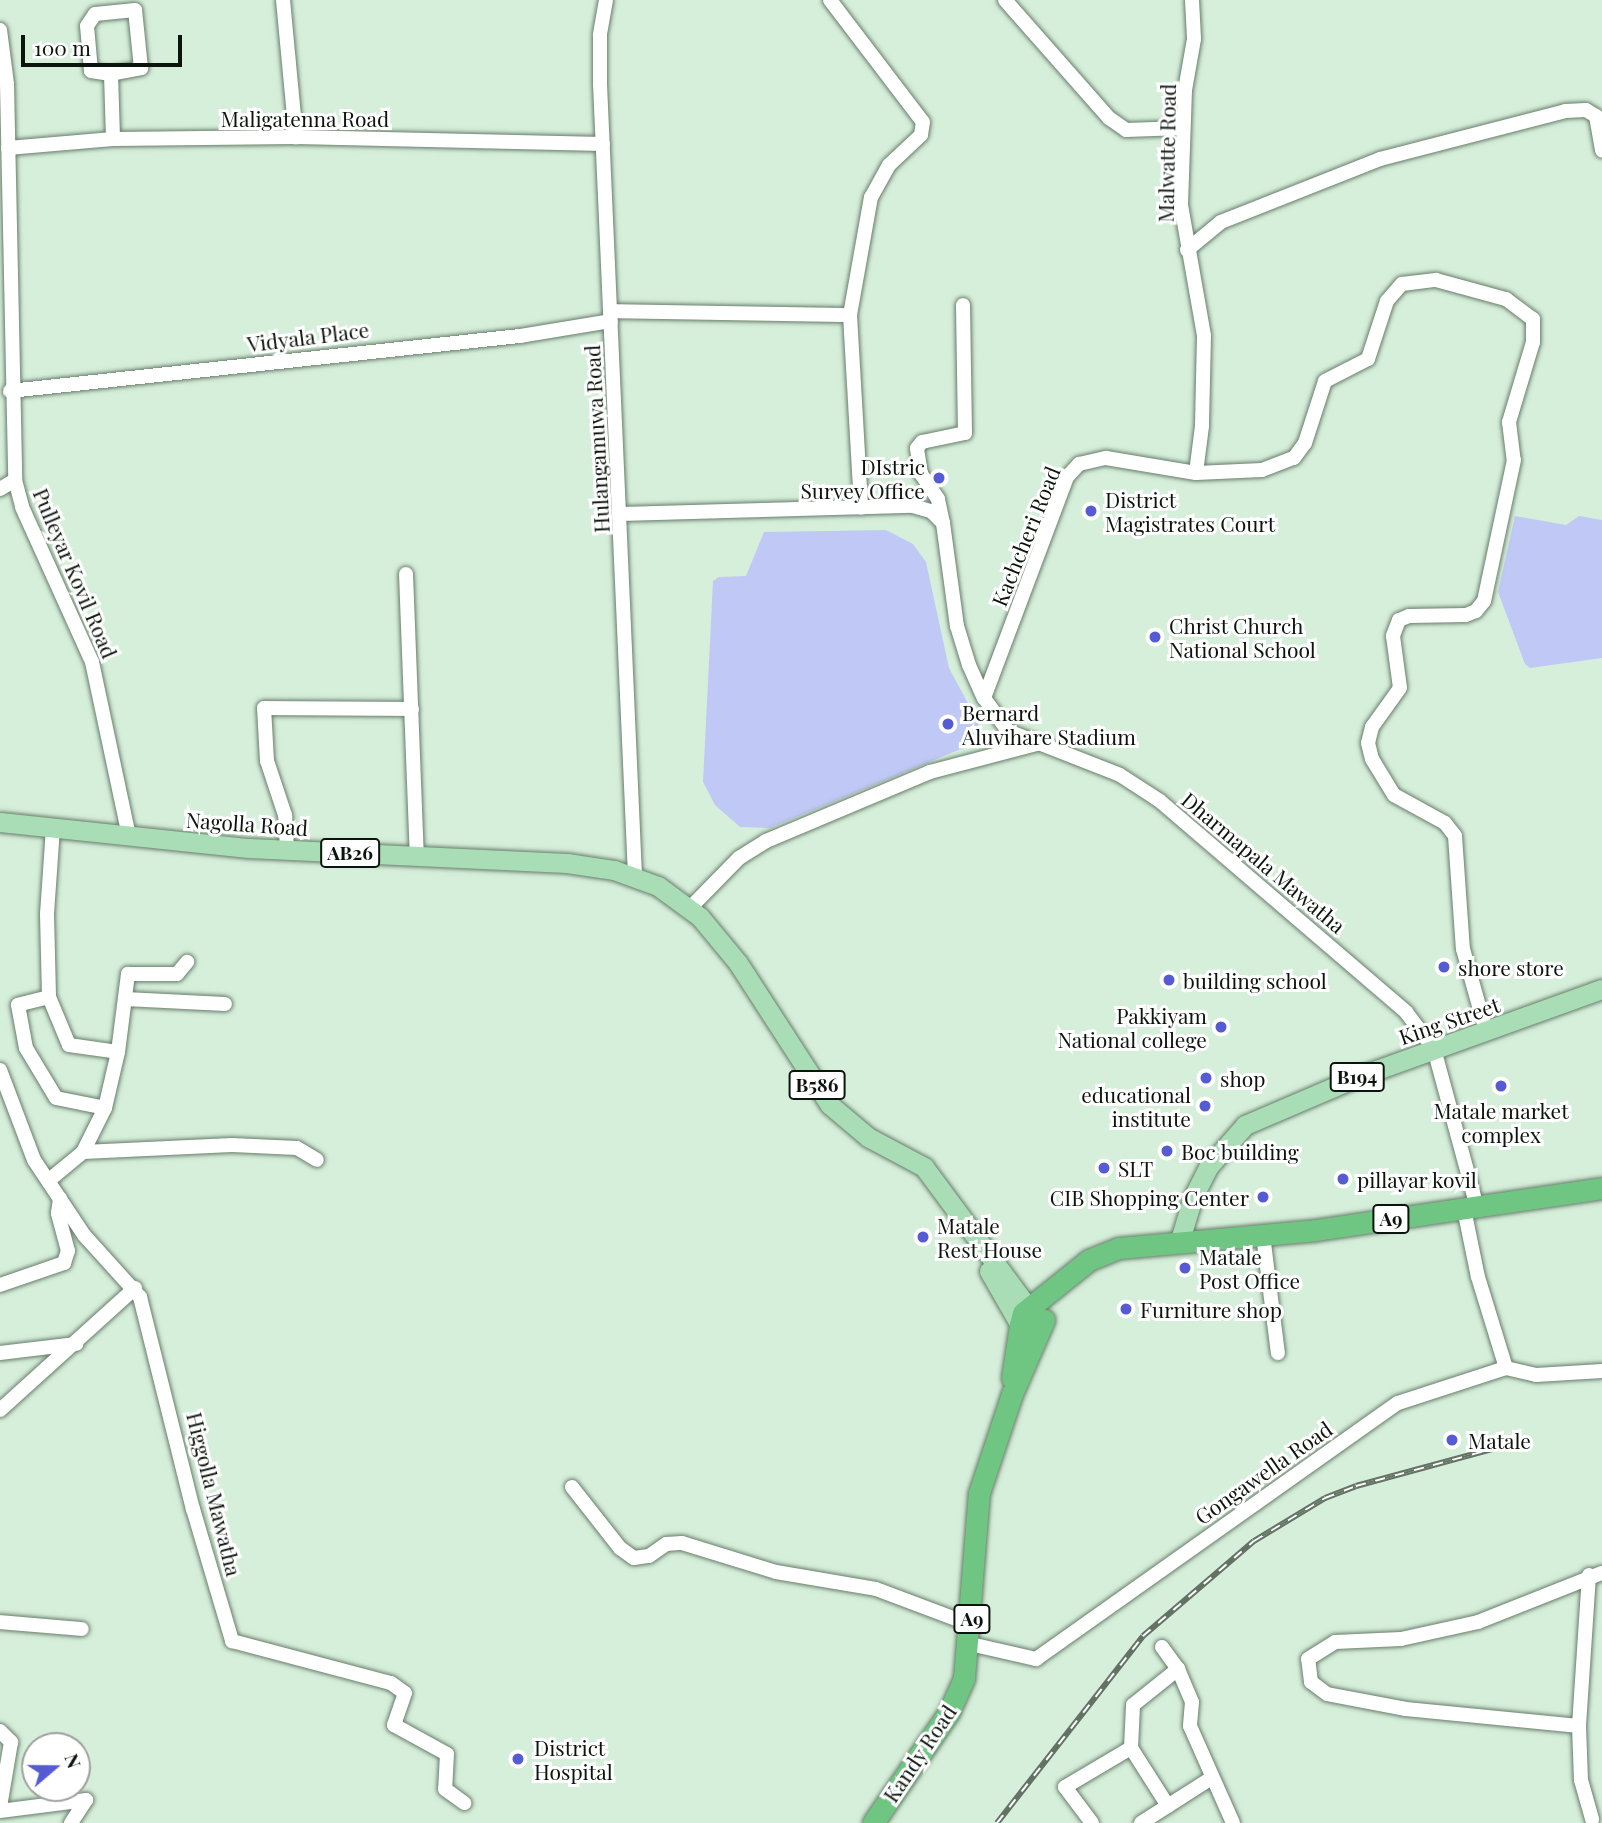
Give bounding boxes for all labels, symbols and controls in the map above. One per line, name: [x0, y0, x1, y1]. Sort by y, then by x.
scale bar: [24, 21, 186, 65]
text: 100 m: [34, 33, 91, 61]
street label: Malwatte Road: [1152, 83, 1180, 223]
street label: Maligatenna Road: [221, 105, 389, 131]
street label: Vidyala Place: [245, 316, 371, 356]
street label: Hulangamuwa Road: [578, 344, 614, 534]
place label: DIstric Survey Office: [800, 453, 925, 503]
street label: Kachcheri Road: [986, 462, 1064, 610]
marker: DIstric Survey Office: [931, 470, 947, 486]
street label: Pulleyar Kovil Road: [29, 484, 123, 662]
place label: District Magistrates Court: [1105, 486, 1275, 536]
marker: District Magistrates Court: [1083, 503, 1099, 519]
place label: Christ Church National School: [1169, 612, 1316, 662]
marker: Christ Church National School: [1147, 629, 1163, 645]
place label: Bernard Aluvihare Stadium: [962, 699, 1136, 749]
marker: Bernard Aluvihare Stadium: [940, 716, 956, 732]
street label: Dharmapala Mawatha: [1177, 786, 1351, 938]
street label: Nagolla Road: [185, 806, 309, 840]
road number: AB26: [318, 838, 382, 868]
place label: shore store: [1458, 954, 1564, 980]
marker: shore store: [1436, 959, 1452, 975]
place label: building school: [1183, 967, 1327, 993]
marker: building school: [1161, 972, 1177, 988]
street label: King Street: [1395, 991, 1503, 1049]
place label: Pakkiyam National college: [1057, 1002, 1207, 1052]
marker: Pakkiyam National college: [1213, 1019, 1229, 1035]
road number: B194: [1329, 1062, 1385, 1092]
place label: shop: [1220, 1065, 1265, 1091]
road number: B586: [787, 1070, 847, 1100]
marker: shop: [1198, 1070, 1214, 1086]
marker: Matale market complex: [1493, 1078, 1509, 1094]
place label: educational institute: [1081, 1081, 1191, 1131]
place label: Matale market complex: [1433, 1097, 1569, 1147]
marker: educational institute: [1197, 1098, 1213, 1114]
place label: Boc building: [1181, 1138, 1299, 1164]
marker: Boc building: [1159, 1143, 1175, 1159]
place label: SLT: [1118, 1155, 1153, 1181]
marker: SLT: [1096, 1160, 1112, 1176]
place label: pillayar kovil: [1357, 1166, 1478, 1192]
marker: pillayar kovil: [1335, 1171, 1351, 1187]
place label: CIB Shopping Center: [1050, 1184, 1249, 1210]
marker: CIB Shopping Center: [1255, 1189, 1271, 1205]
road number: A9: [1372, 1204, 1410, 1234]
place label: Matale Rest House: [937, 1212, 1043, 1262]
marker: Matale Rest House: [915, 1229, 931, 1245]
place label: Matale Post Office: [1199, 1243, 1301, 1293]
marker: Matale Post Office: [1177, 1260, 1193, 1276]
place label: Furniture shop: [1140, 1296, 1282, 1322]
marker: Furniture shop: [1118, 1301, 1134, 1317]
street label: Higgolla Mawatha: [182, 1409, 248, 1579]
street label: Gongawella Road: [1189, 1415, 1337, 1529]
place label: Matale: [1468, 1427, 1531, 1453]
marker: Matale: [1442, 1430, 1462, 1450]
road number: A9: [953, 1604, 991, 1634]
street label: Kandy Road: [877, 1699, 961, 1807]
north arrow: [21, 1732, 91, 1802]
place label: District Hospital: [534, 1734, 613, 1784]
marker: District Hospital: [508, 1749, 528, 1769]
text: N: [59, 1750, 88, 1771]

